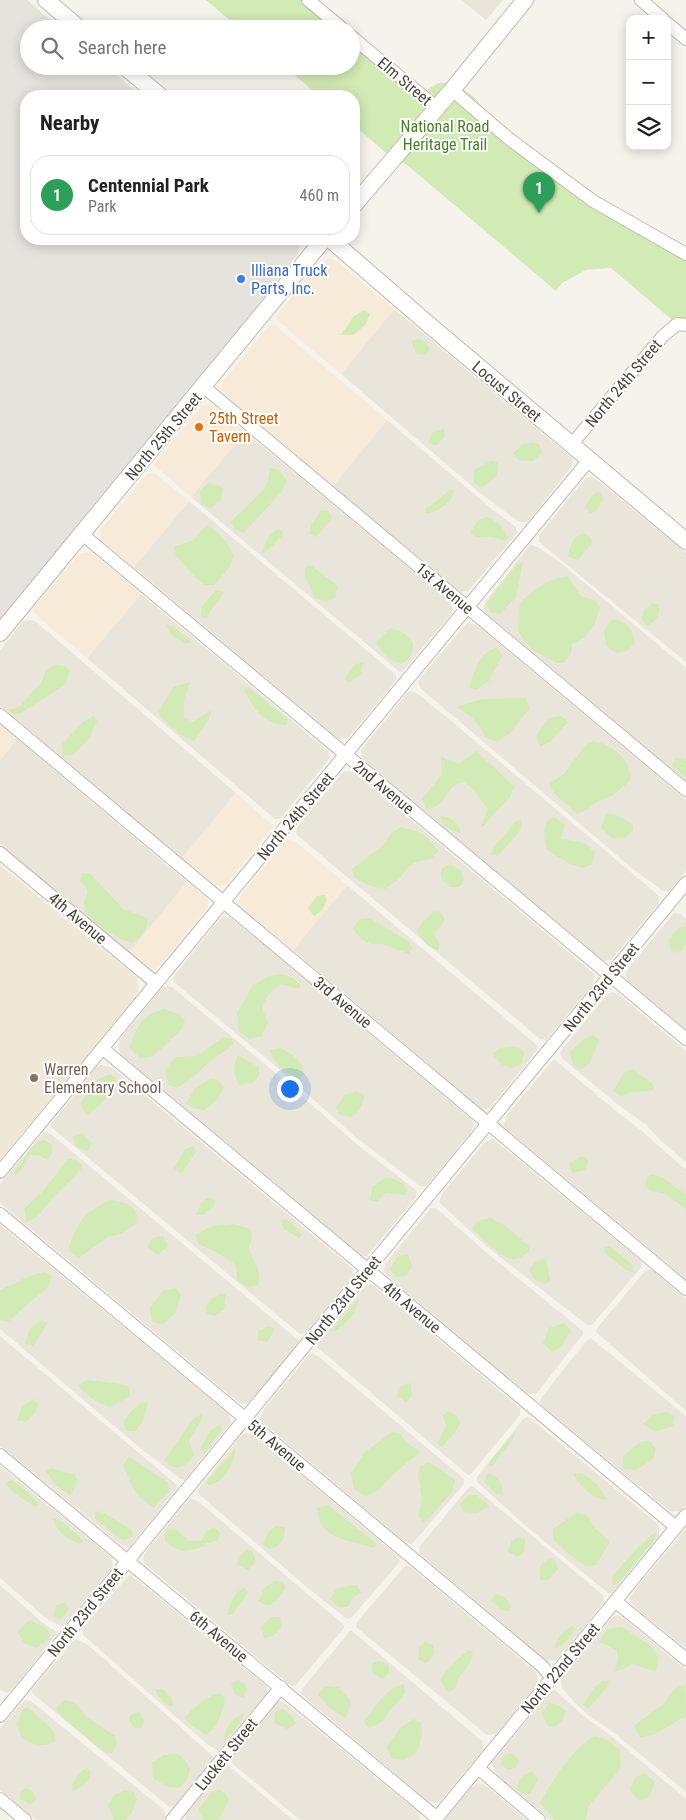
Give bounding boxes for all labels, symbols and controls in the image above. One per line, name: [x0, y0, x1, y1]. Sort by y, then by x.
map controls: [626, 15, 671, 150]
button: +: [626, 15, 671, 60]
search box: [20, 20, 360, 75]
icon: search: [38, 34, 66, 62]
text: Search here: [78, 36, 166, 59]
street label: Elm Street: [374, 53, 436, 110]
button: −: [626, 60, 671, 105]
button: layers: [626, 105, 671, 150]
text: Nearby: [40, 111, 99, 135]
park label: National Road Heritage Trail: [401, 117, 489, 154]
pin: 1: [523, 172, 555, 213]
text: Centennial Park: [88, 174, 209, 197]
text: 1: [53, 186, 61, 205]
text: 460 m: [300, 186, 339, 205]
text: Park: [88, 197, 117, 216]
place label: Illiana Truck Parts, Inc.: [251, 261, 328, 298]
marker: Illiana Truck Parts, Inc.: [235, 273, 247, 285]
street label: North 24th Street: [581, 335, 666, 431]
street label: Locust Street: [468, 357, 545, 426]
street label: North 25th Street: [121, 388, 206, 484]
place label: 25th Street Tavern: [209, 409, 279, 446]
marker: 25th Street Tavern: [193, 421, 205, 433]
street label: 1st Avenue: [412, 559, 477, 618]
street label: 2nd Avenue: [349, 757, 418, 818]
street label: North 24th Street: [253, 768, 338, 864]
street label: 4th Avenue: [45, 889, 111, 948]
street label: North 23rd Street: [560, 939, 643, 1036]
street label: 3rd Avenue: [310, 973, 376, 1032]
place label: Warren Elementary School: [44, 1060, 161, 1097]
marker: Warren Elementary School: [28, 1072, 40, 1084]
your location: [277, 1076, 303, 1102]
street label: North 23rd Street: [302, 1252, 385, 1349]
street label: 4th Avenue: [379, 1278, 445, 1337]
street label: 5th Avenue: [244, 1416, 310, 1475]
street label: North 23rd Street: [44, 1564, 127, 1661]
street label: 6th Avenue: [186, 1607, 252, 1666]
street label: North 22nd Street: [517, 1619, 604, 1717]
street label: Luckett Street: [191, 1714, 261, 1794]

